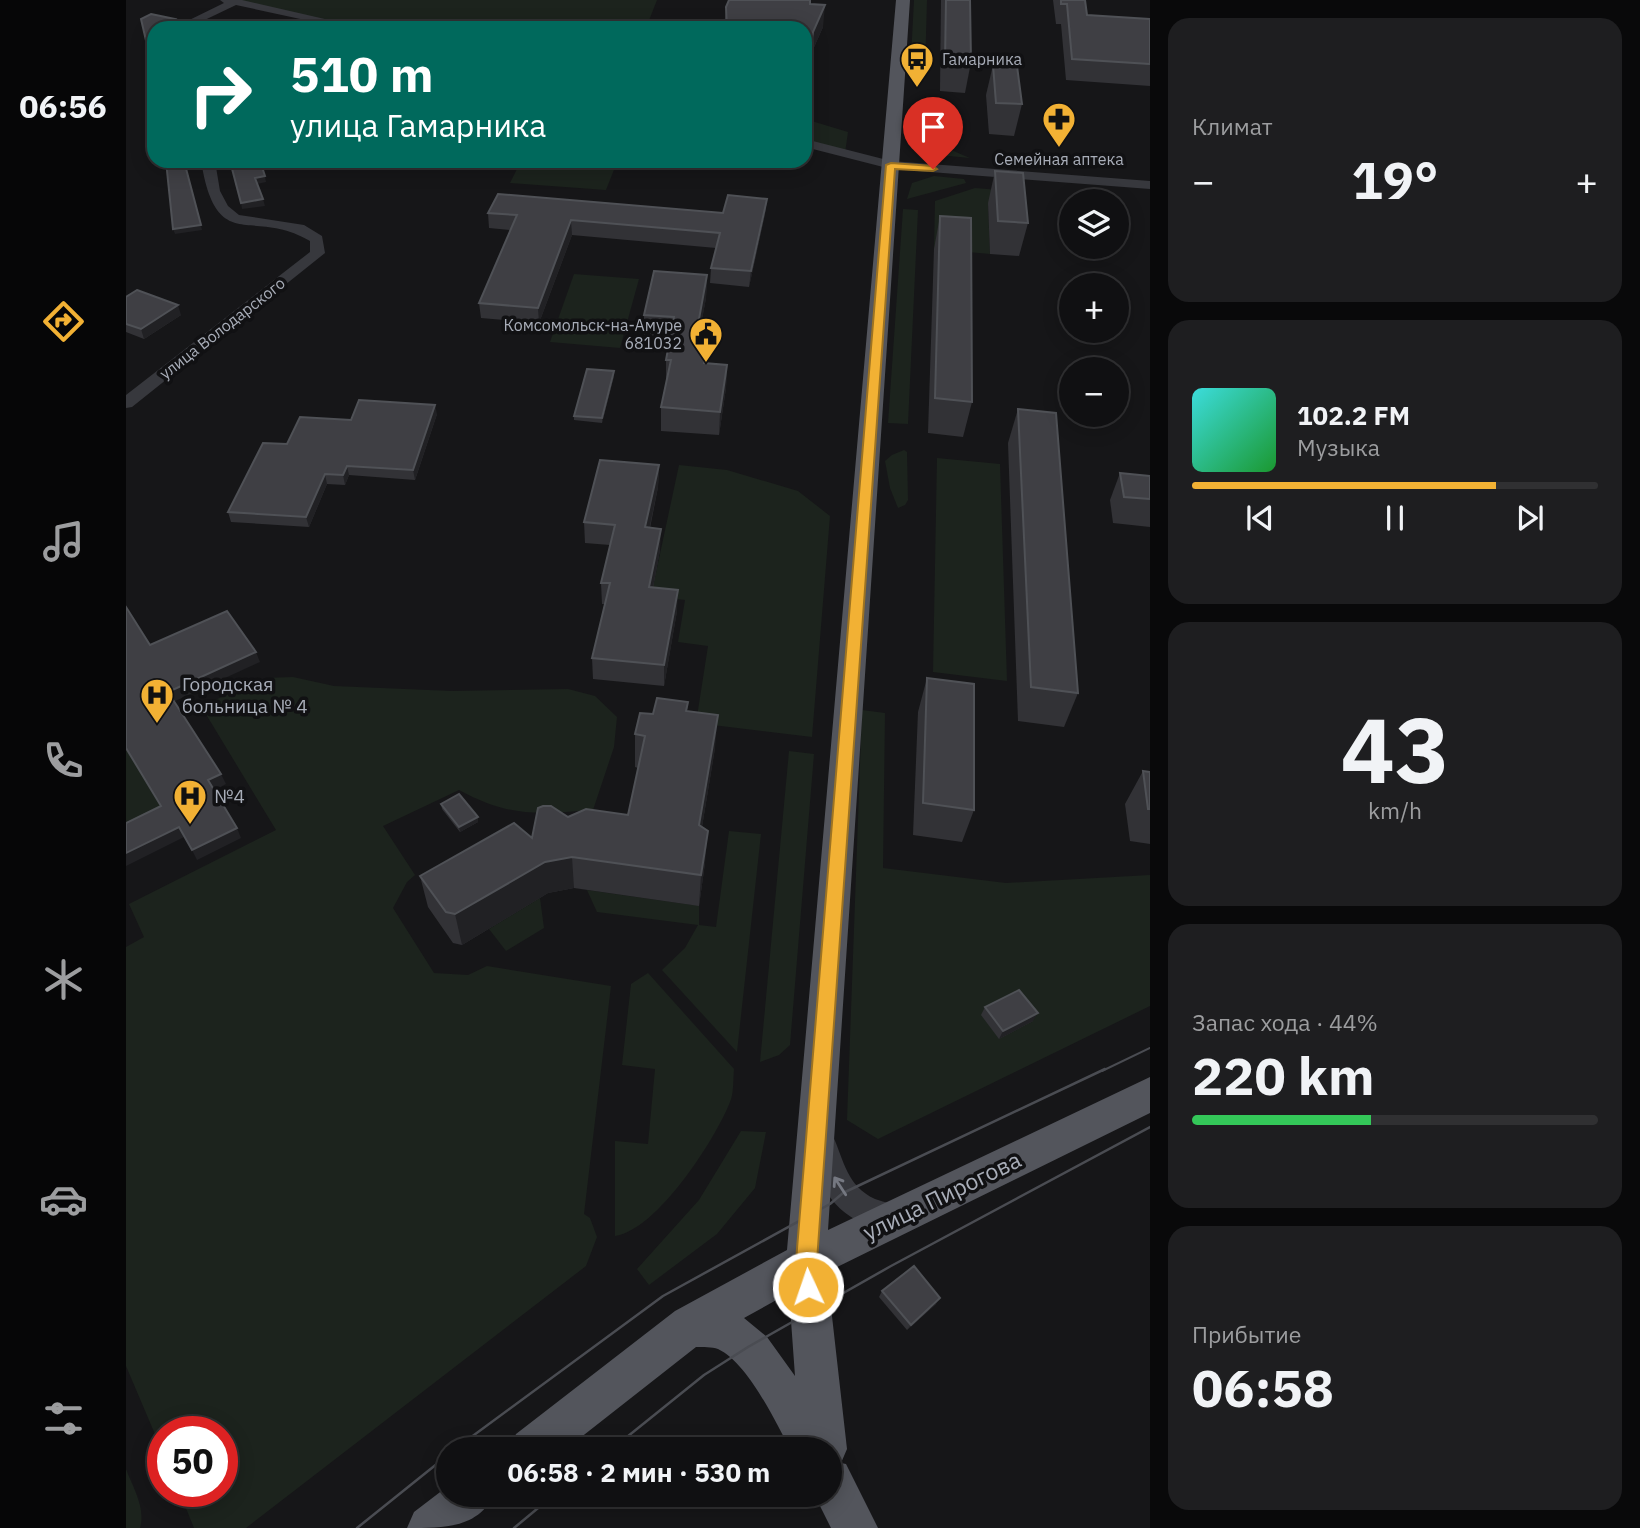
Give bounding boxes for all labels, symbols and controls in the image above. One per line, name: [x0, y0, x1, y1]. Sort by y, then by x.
bus stop icon: Гамарника: [898, 40, 936, 89]
text: 510 m: [290, 42, 434, 105]
icon: right: [175, 49, 266, 140]
place label: Гамарника: [942, 49, 1023, 69]
text: 06:56: [19, 85, 107, 127]
pin: [903, 97, 963, 169]
pharmacy icon: Семейная аптека: [1040, 100, 1078, 149]
text: улица Гамарника: [290, 104, 546, 146]
icon: arrive: [914, 108, 952, 146]
text: Климат: [1192, 111, 1273, 141]
text: 19°: [1352, 146, 1438, 213]
place label: Семейная аптека: [994, 149, 1124, 169]
text: −: [1192, 156, 1215, 205]
text: +: [1575, 156, 1598, 205]
map controls: [1059, 189, 1129, 427]
button: layers: [1059, 189, 1129, 259]
street label: улица Володарского: [155, 273, 289, 383]
button: +: [1059, 273, 1129, 343]
icon: directions: [39, 297, 88, 346]
place label: Комсомольск-на-Амуре 681032: [503, 315, 682, 353]
public building icon: Комсомольск-на-Амуре 681032: [687, 315, 725, 364]
button: −: [1059, 357, 1129, 427]
text: 102.2 FM: [1297, 398, 1410, 432]
text: Музыка: [1297, 432, 1380, 462]
icon: previous: [1241, 499, 1279, 537]
icon: pause: [1376, 499, 1414, 537]
icon: next: [1511, 499, 1549, 537]
icon: music: [39, 517, 88, 566]
place label: Городская больница № 4: [182, 672, 308, 718]
hospital icon: Городская больница № 4: [138, 676, 176, 725]
text: 43: [1340, 690, 1450, 808]
icon: phone: [39, 736, 88, 785]
hospital icon: №4: [171, 777, 209, 826]
place label: №4: [214, 784, 245, 808]
text: km/h: [1368, 795, 1422, 825]
icon: climate: [39, 955, 88, 1004]
text: Запас хода · 44%: [1192, 1007, 1378, 1037]
text: 220 km: [1192, 1042, 1374, 1109]
street label: улица Пирогова: [858, 1144, 1026, 1246]
icon: car: [39, 1175, 88, 1224]
one-way arrow: [833, 1177, 847, 1196]
position arrow: [771, 1250, 845, 1324]
text: Прибытие: [1192, 1319, 1301, 1349]
text: 06:58: [1192, 1354, 1334, 1421]
icon: filters: [39, 1394, 88, 1443]
speed limit sign: 50: [147, 1416, 238, 1507]
text: 06:58 · 2 мин · 530 m: [508, 1455, 770, 1489]

